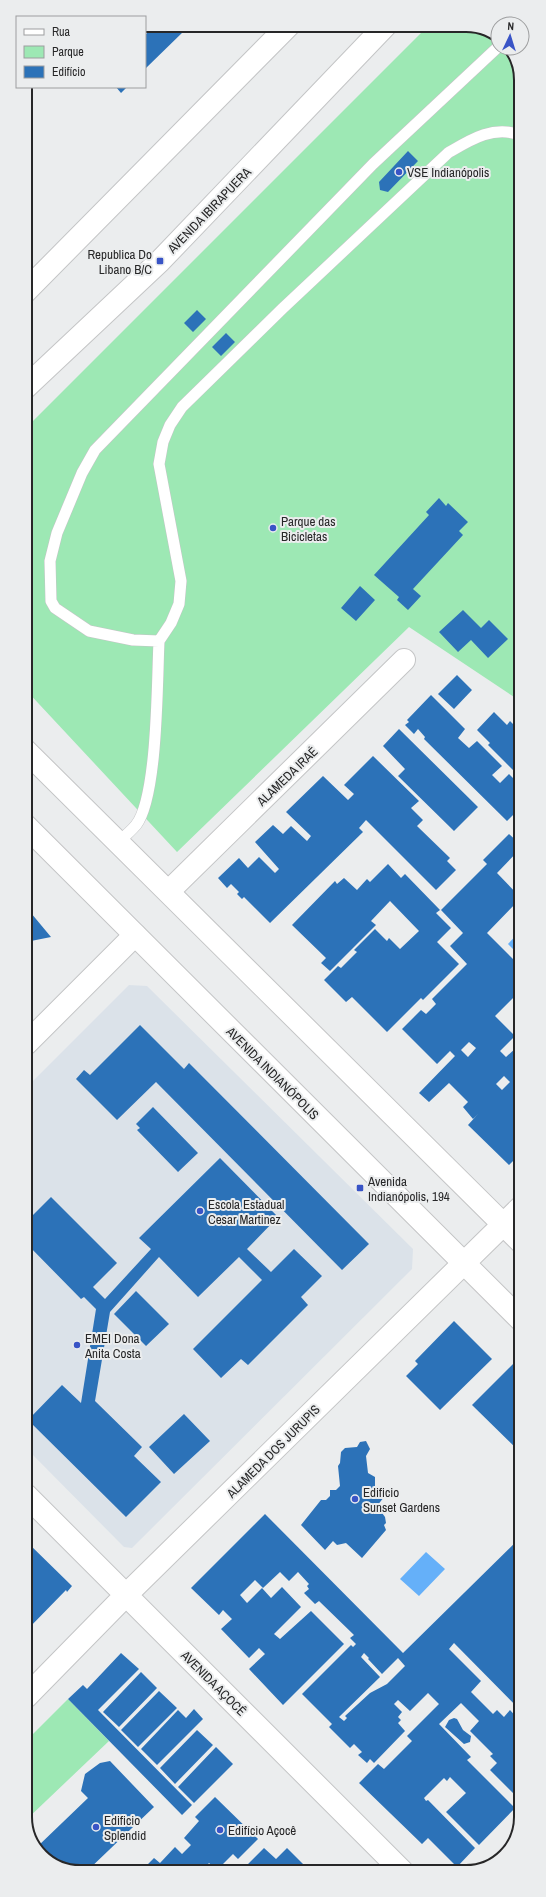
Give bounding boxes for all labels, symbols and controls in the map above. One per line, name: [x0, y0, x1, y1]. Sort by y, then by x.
legend: [16, 16, 146, 88]
north arrow: [490, 16, 530, 56]
text: N: [507, 19, 514, 33]
text: Rua: [52, 24, 71, 40]
text: Parque: [52, 44, 84, 60]
text: Edifício: [52, 64, 85, 80]
street label: AVENIDA IBIRAPUERA: [163, 163, 255, 258]
place label: VSE Indianópolis: [407, 164, 489, 181]
marker: VSE Indianópolis: [394, 167, 404, 177]
place label: Republica Do Libano B/C: [87, 246, 152, 278]
marker: Republica Do Libano B/C: [155, 256, 165, 266]
place label: Parque das Bicicletas: [281, 513, 336, 545]
marker: Parque das Bicicletas: [268, 523, 278, 533]
street label: ALAMEDA IRAÉ: [253, 743, 321, 810]
street label: AVENIDA INDIANÓPOLIS: [222, 1023, 323, 1123]
place label: Avenida Indianópolis, 194: [367, 1173, 450, 1205]
marker: Avenida Indianópolis, 194: [355, 1183, 365, 1193]
place label: Escola Estadual Cesar Martinez: [208, 1196, 284, 1228]
marker: Escola Estadual Cesar Martinez: [195, 1206, 205, 1216]
place label: EMEI Dona Anita Costa: [84, 1330, 141, 1362]
marker: EMEI Dona Anita Costa: [72, 1340, 82, 1350]
street label: ALAMEDA DOS JURUPIS: [222, 1401, 324, 1502]
place label: Edificio Sunset Gardens: [363, 1484, 440, 1516]
marker: Edificio Sunset Gardens: [350, 1494, 360, 1504]
street label: AVENIDA AÇOCÊ: [177, 1646, 250, 1720]
place label: Edificio Splendid: [104, 1812, 146, 1844]
marker: Edificio Splendid: [91, 1822, 101, 1832]
place label: Edifício Açocê: [228, 1822, 296, 1839]
marker: Edifício Açocê: [215, 1825, 225, 1835]

